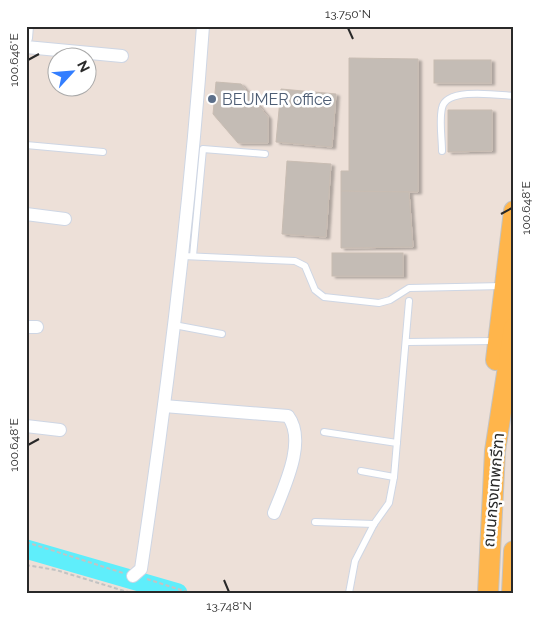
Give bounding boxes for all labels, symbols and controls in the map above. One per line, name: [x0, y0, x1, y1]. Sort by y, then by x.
text: 13.750°N: [325, 7, 371, 21]
text: 100.646°E: [7, 33, 21, 87]
north arrow: [48, 48, 98, 98]
text: N: [74, 58, 93, 75]
place label: BEUMER office: [222, 90, 332, 109]
marker: BEUMER office: [206, 93, 218, 105]
text: 100.648°E: [519, 181, 533, 235]
text: 100.648°E: [7, 418, 21, 472]
street label: ถนนกรุงเทพกรีฑา: [479, 432, 508, 548]
text: 13.748°N: [206, 599, 252, 613]

